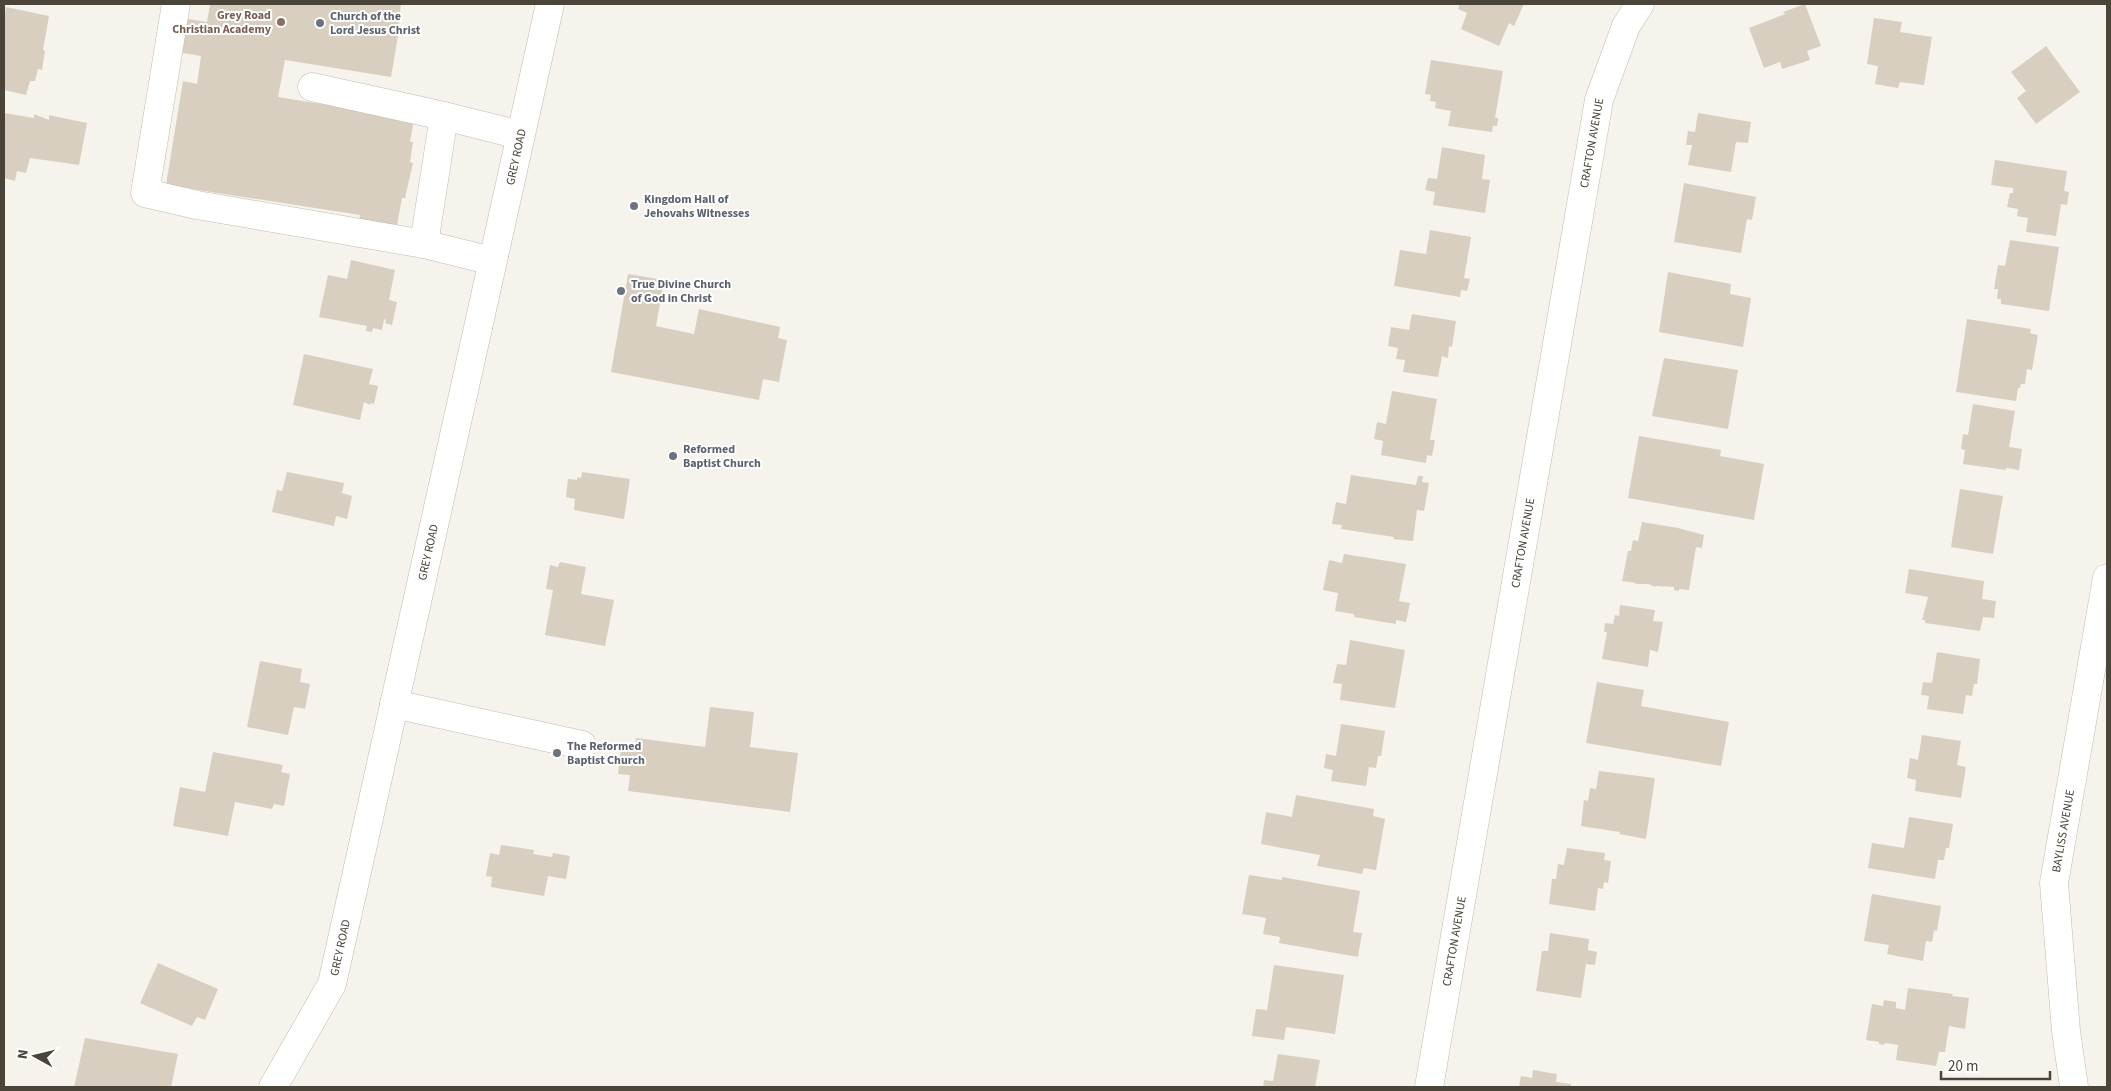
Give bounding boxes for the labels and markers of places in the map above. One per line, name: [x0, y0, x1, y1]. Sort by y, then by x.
place label: Grey Road Christian Academy: [172, 7, 272, 38]
place label: Church of the Lord Jesus Christ: [330, 8, 421, 39]
marker: Grey Road Christian Academy: [275, 16, 287, 28]
marker: Church of the Lord Jesus Christ: [314, 17, 326, 29]
place label: Kingdom Hall of Jehovahs Witnesses: [644, 191, 750, 222]
marker: Kingdom Hall of Jehovahs Witnesses: [628, 200, 640, 212]
place label: True Divine Church of God in Christ: [631, 276, 731, 307]
marker: True Divine Church of God in Christ: [615, 285, 627, 297]
place label: Reformed Baptist Church: [683, 441, 761, 472]
marker: Reformed Baptist Church: [667, 450, 679, 462]
place label: The Reformed Baptist Church: [567, 738, 645, 769]
marker: The Reformed Baptist Church: [551, 747, 563, 759]

